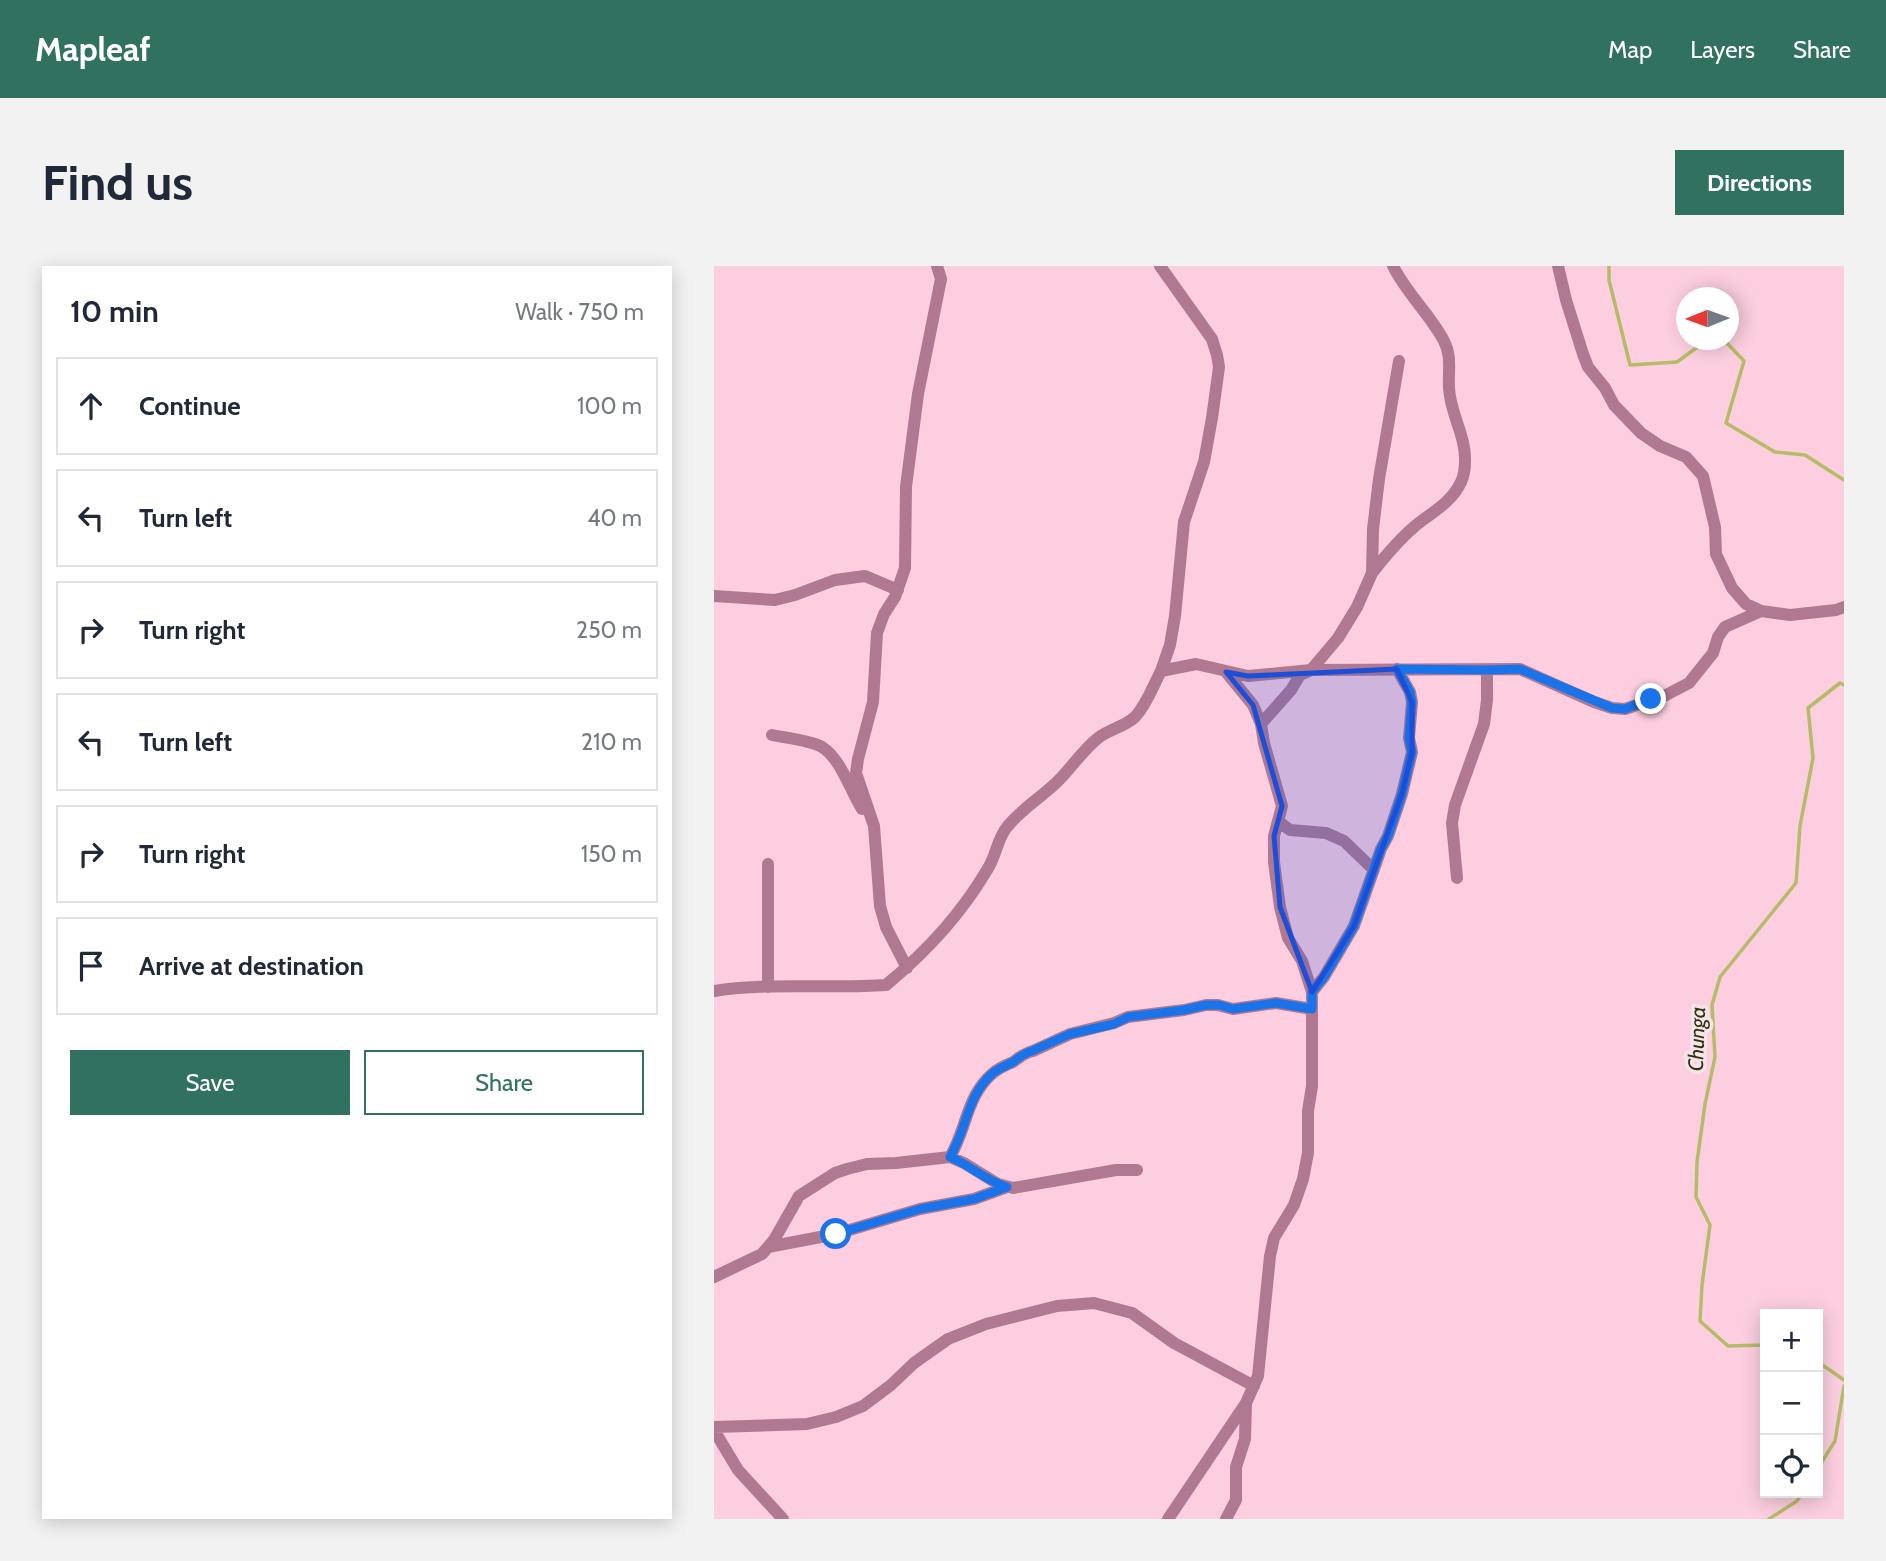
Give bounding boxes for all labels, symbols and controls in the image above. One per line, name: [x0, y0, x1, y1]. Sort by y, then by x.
text: Mapleaf: [35, 29, 151, 69]
text: Map: [1608, 35, 1652, 64]
text: Layers: [1690, 35, 1755, 64]
text: Share: [1793, 35, 1851, 64]
button: Directions: [1675, 150, 1844, 215]
text: Find us: [42, 153, 193, 212]
north arrow: [1676, 287, 1739, 350]
text: 10 min: [70, 293, 159, 330]
text: Walk · 750 m: [515, 298, 644, 326]
icon: ahead: [72, 387, 110, 425]
text: Continue: [139, 390, 241, 422]
text: 100 m: [577, 392, 642, 420]
icon: left: [72, 499, 110, 537]
text: Turn left: [139, 502, 232, 534]
text: 40 m: [587, 504, 642, 532]
icon: right: [72, 611, 110, 649]
text: Turn right: [139, 614, 245, 646]
text: 250 m: [576, 616, 642, 644]
route end: [1635, 683, 1666, 714]
icon: left: [72, 723, 110, 761]
text: Turn left: [139, 726, 232, 758]
text: 210 m: [581, 728, 642, 756]
icon: right: [72, 835, 110, 873]
text: Turn right: [139, 838, 245, 870]
text: 150 m: [581, 840, 642, 868]
icon: arrive: [72, 947, 110, 985]
text: Arrive at destination: [139, 950, 364, 982]
water label: Chunga: [1683, 1006, 1710, 1072]
button: Save: [70, 1050, 350, 1115]
button: Share: [364, 1050, 644, 1115]
route start: [820, 1218, 851, 1249]
map controls: [1760, 1309, 1823, 1498]
button: +: [1760, 1309, 1823, 1372]
button: −: [1760, 1372, 1823, 1435]
button: locate: [1760, 1435, 1823, 1498]

